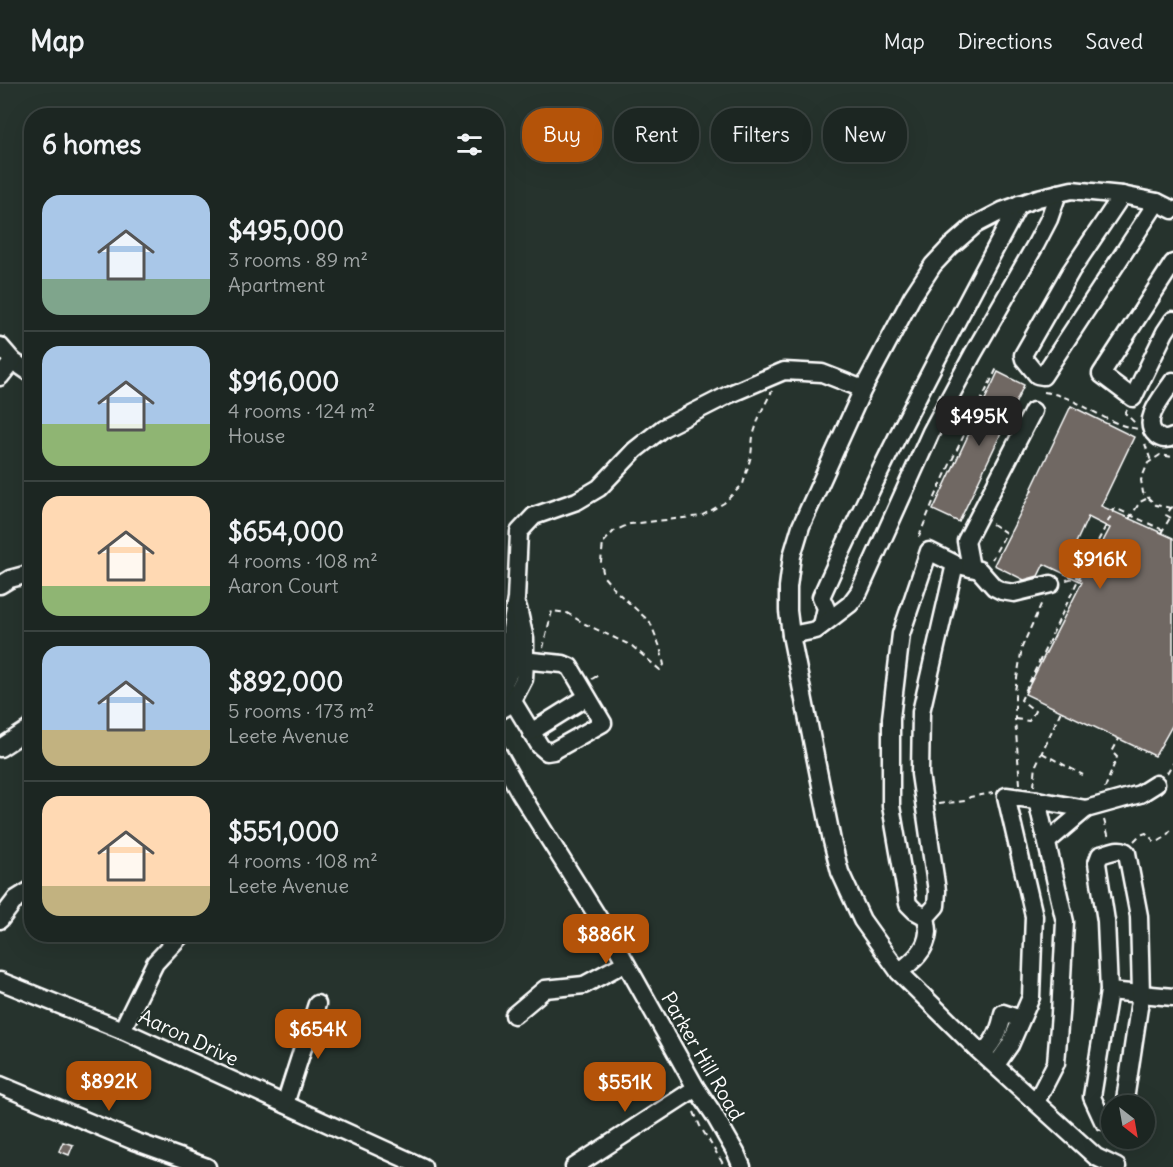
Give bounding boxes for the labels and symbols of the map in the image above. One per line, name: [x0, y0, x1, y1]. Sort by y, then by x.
pin: $495K: [937, 396, 1021, 447]
pin: $916K: [1058, 539, 1142, 590]
pin: $886K: [564, 914, 648, 965]
street label: Parker Hill Road: [656, 987, 750, 1125]
street label: Aaron Drive: [135, 1003, 243, 1071]
pin: $654K: [276, 1009, 360, 1060]
pin: $892K: [67, 1061, 151, 1112]
pin: $551K: [583, 1062, 667, 1113]
north arrow: [1101, 1095, 1155, 1149]

